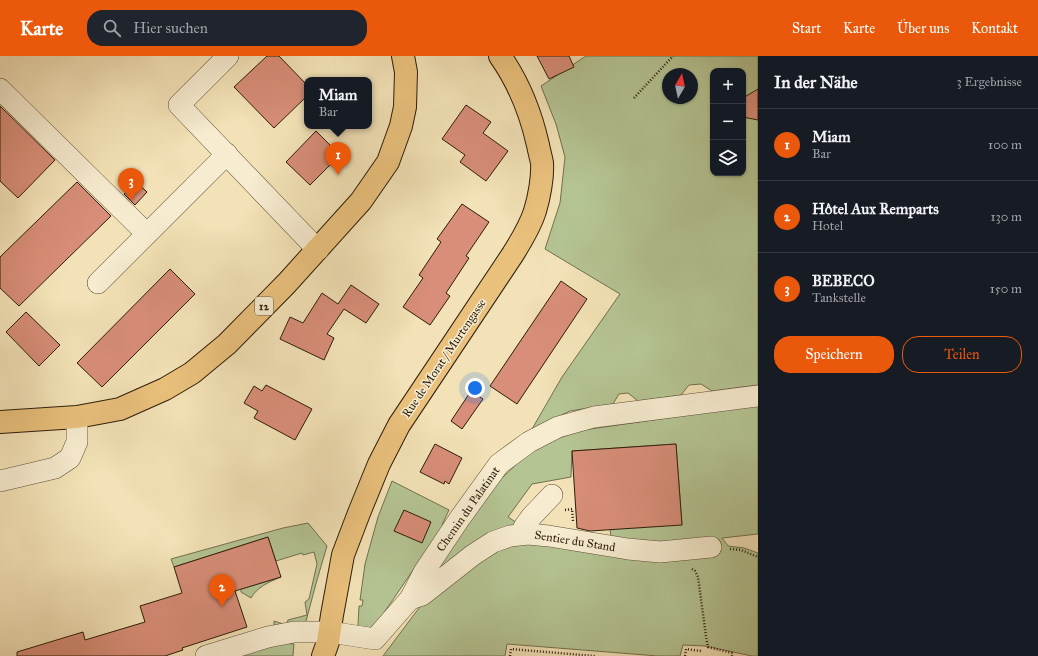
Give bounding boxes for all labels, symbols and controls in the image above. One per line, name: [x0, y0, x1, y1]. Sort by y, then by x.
search box: [87, 10, 367, 46]
text: Karte: [20, 17, 63, 40]
icon: search: [101, 17, 123, 39]
text: Hier suchen: [133, 19, 208, 37]
text: Start: [792, 20, 821, 37]
text: Karte: [843, 20, 875, 37]
text: Über uns: [897, 20, 949, 37]
text: Kontakt: [971, 20, 1018, 37]
north arrow: [662, 68, 698, 104]
map controls: [710, 68, 746, 176]
button: +: [710, 68, 746, 104]
text: In der Nähe: [774, 72, 858, 93]
text: 3 Ergebnisse: [957, 74, 1022, 90]
popup: [304, 77, 372, 129]
text: Miam: [319, 86, 357, 104]
text: Bar: [319, 104, 338, 120]
button: −: [710, 104, 746, 140]
text: Miam: [812, 128, 851, 146]
text: 1: [784, 137, 790, 153]
text: 100 m: [988, 137, 1022, 153]
button: layers: [710, 140, 746, 176]
pin: 1: [325, 142, 351, 175]
text: Bar: [812, 146, 831, 162]
pin: 3: [118, 168, 144, 201]
text: Hôtel Aux Remparts: [812, 200, 939, 218]
text: 2: [784, 209, 790, 225]
text: 130 m: [990, 209, 1022, 225]
text: Hotel: [812, 218, 843, 234]
text: BEBECO: [812, 272, 875, 290]
text: 3: [784, 281, 790, 297]
text: 150 m: [990, 281, 1022, 297]
text: Tankstelle: [812, 290, 866, 306]
street label: Rue de Morat / Murtengasse: [399, 296, 490, 420]
road number: 12: [255, 297, 273, 315]
button: Speichern: [774, 336, 894, 373]
button: Teilen: [902, 336, 1022, 373]
your location: [465, 378, 485, 398]
street label: Chemin du Palatinat: [433, 463, 503, 554]
street label: Sentier du Stand: [534, 528, 616, 554]
pin: 2: [209, 574, 235, 607]

